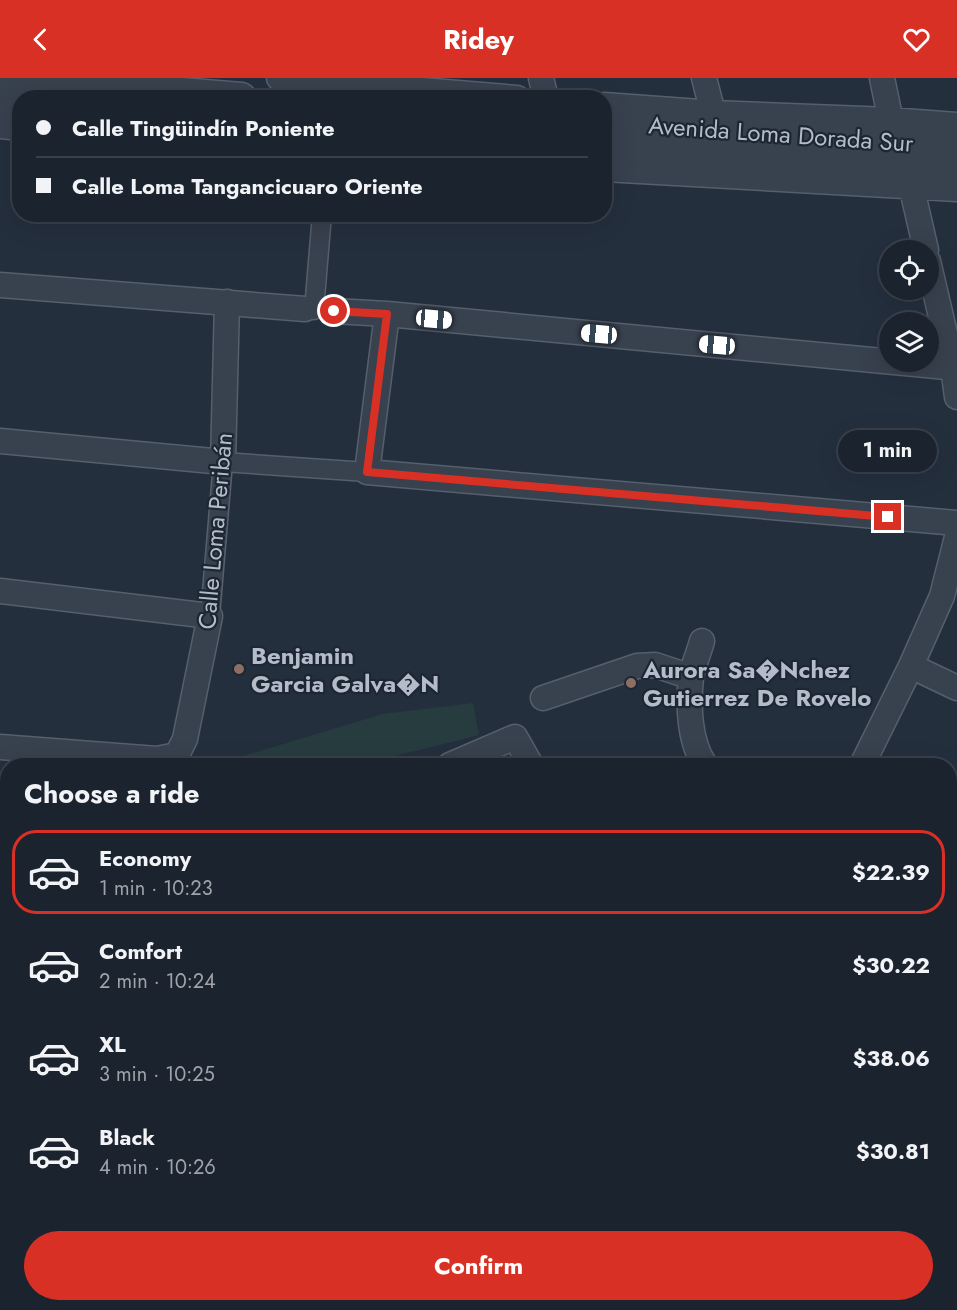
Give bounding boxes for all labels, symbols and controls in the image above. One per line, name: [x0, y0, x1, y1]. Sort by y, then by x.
text: Ridey: [443, 20, 514, 59]
icon: back: [24, 23, 57, 56]
icon: heart: [900, 23, 933, 56]
street label: Avenida Loma Dorada Sur: [647, 107, 915, 161]
text: Calle Tingüindín Poniente: [72, 112, 335, 144]
text: Calle Loma Tangancicuaro Oriente: [72, 170, 423, 202]
map controls: [879, 240, 939, 372]
button: locate: [879, 240, 939, 300]
route start: [320, 297, 347, 324]
car: [415, 308, 453, 330]
button: layers: [879, 312, 939, 372]
car: [580, 323, 618, 345]
car: [698, 334, 736, 356]
callout: 1 min: [838, 430, 938, 472]
street label: Calle Loma Peribán: [189, 431, 241, 631]
text: 1 min: [863, 436, 912, 465]
route end: [874, 503, 901, 530]
place label: Benjamin Garcia Galva�N: [251, 638, 439, 701]
place label: Aurora Sa�Nchez Gutierrez De Rovelo: [642, 652, 871, 715]
marker: Benjamin Garcia Galva�N: [232, 662, 246, 676]
marker: Aurora Sa�Nchez Gutierrez De Rovelo: [624, 676, 638, 690]
text: Choose a ride: [24, 774, 199, 813]
text: Economy: [99, 842, 191, 874]
icon: car: [27, 845, 81, 899]
text: $22.39: [852, 856, 930, 888]
text: 1 min · 10:23: [99, 874, 213, 903]
text: Comfort: [99, 935, 182, 967]
icon: car: [27, 938, 81, 992]
text: $30.22: [852, 949, 930, 981]
text: 2 min · 10:24: [99, 967, 216, 996]
text: XL: [99, 1028, 126, 1060]
icon: car: [27, 1031, 81, 1085]
text: $38.06: [853, 1042, 930, 1074]
text: 3 min · 10:25: [99, 1060, 215, 1089]
text: Black: [99, 1121, 155, 1153]
icon: car: [27, 1124, 81, 1178]
text: $30.81: [856, 1135, 930, 1167]
text: 4 min · 10:26: [99, 1153, 216, 1182]
button: Confirm: [24, 1231, 933, 1300]

